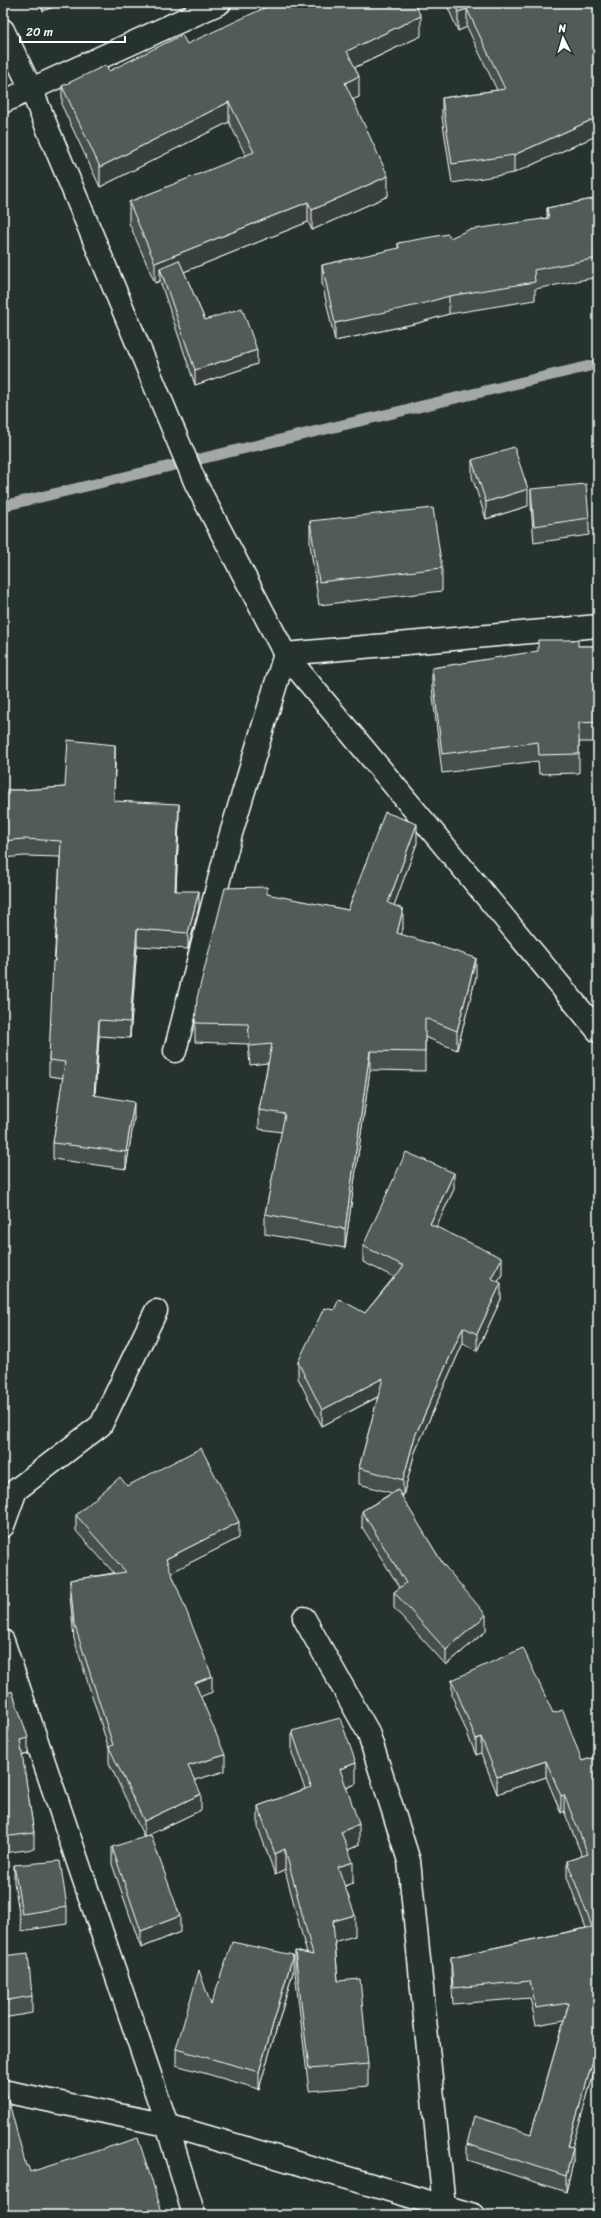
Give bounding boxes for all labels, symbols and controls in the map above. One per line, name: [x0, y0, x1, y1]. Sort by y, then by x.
scale bar: [20, 18, 125, 44]
north arrow: [543, 18, 583, 58]
text: N: [557, 19, 567, 38]
text: 20 m: [26, 21, 53, 43]

